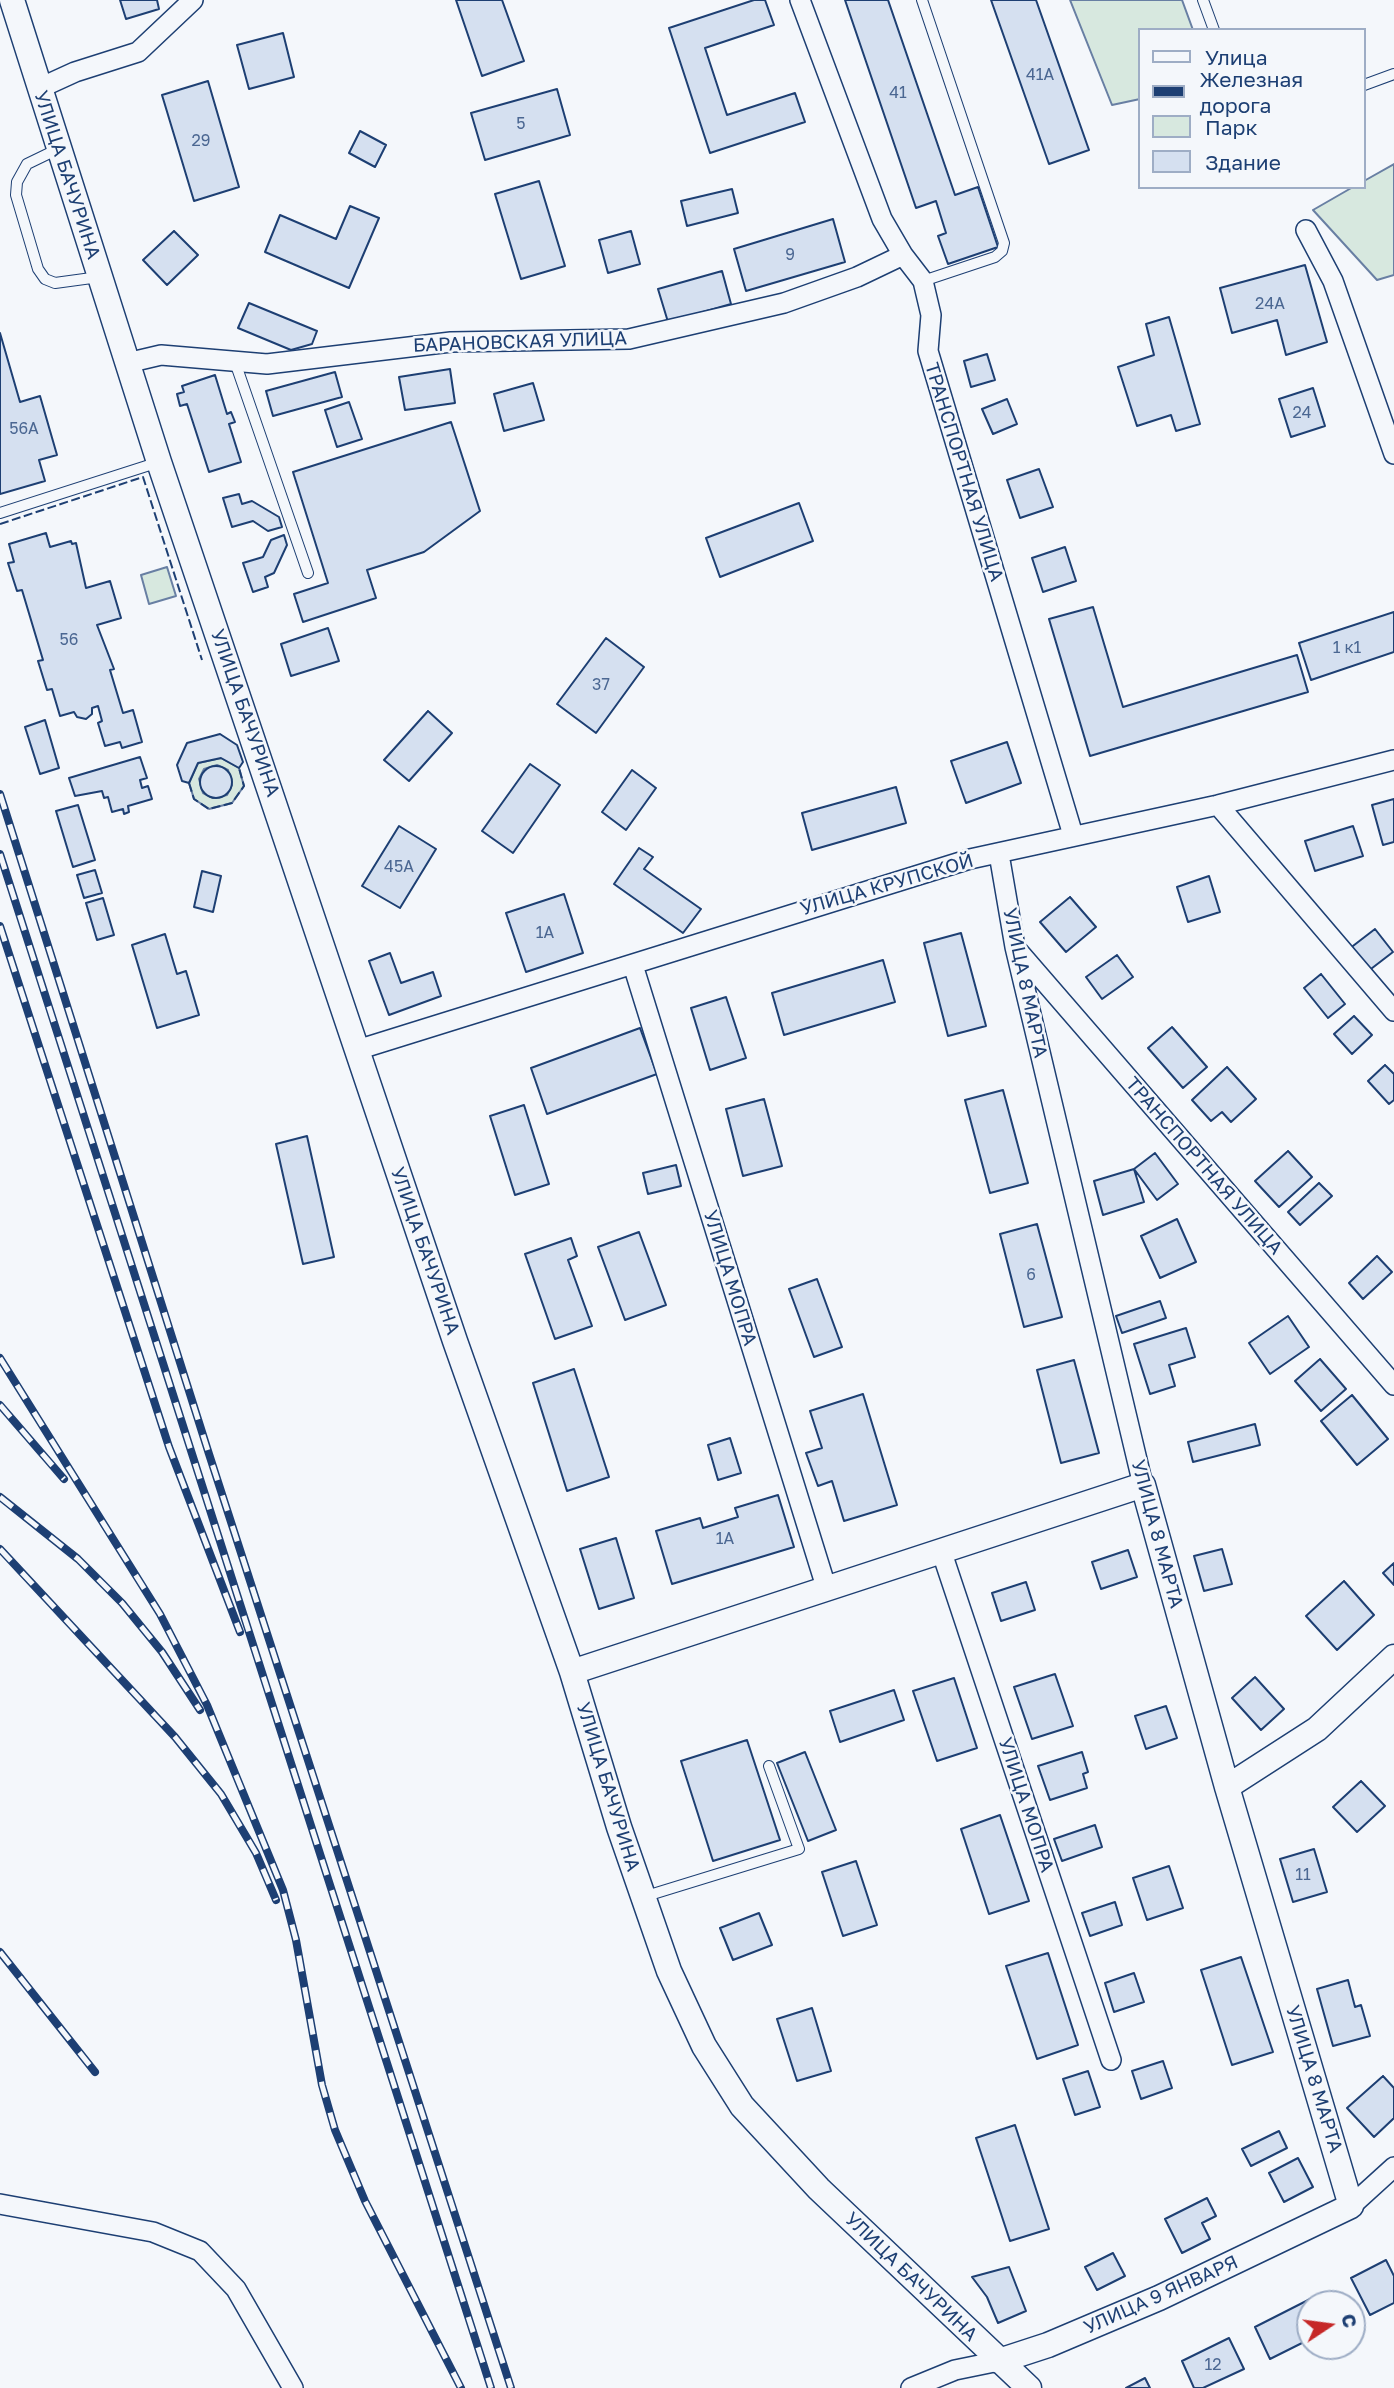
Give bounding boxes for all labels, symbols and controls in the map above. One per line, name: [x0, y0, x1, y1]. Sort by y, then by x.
legend: [1138, 28, 1366, 189]
text: Улица: [1205, 44, 1268, 70]
house number: 41А: [1026, 65, 1054, 85]
text: Железная дорога: [1199, 66, 1303, 118]
house number: 41: [889, 83, 907, 103]
street label: УЛИЦА БАЧУРИНА: [29, 88, 105, 262]
house number: 5: [516, 114, 526, 134]
text: Парк: [1205, 114, 1258, 140]
house number: 29: [192, 131, 210, 151]
text: Здание: [1205, 149, 1281, 175]
house number: 9: [785, 245, 795, 265]
house number: 24А: [1255, 294, 1285, 314]
street label: БАРАНОВСКАЯ УЛИЦА: [413, 327, 627, 357]
street label: ТРАНСПОРТНАЯ УЛИЦА: [920, 360, 1008, 584]
house number: 24: [1292, 403, 1312, 423]
house number: 56А: [9, 419, 39, 439]
street label: УЛИЦА БАЧУРИНА: [206, 626, 284, 800]
house number: 56: [60, 630, 78, 650]
house number: 1 к1: [1333, 638, 1361, 658]
house number: 37: [592, 675, 610, 695]
street label: УЛИЦА КРУПСКОЙ: [798, 849, 976, 921]
house number: 45А: [384, 857, 414, 877]
street label: УЛИЦА 8 МАРТА: [998, 906, 1052, 1060]
house number: 1А: [536, 923, 554, 943]
street label: ТРАНСПОРТНАЯ УЛИЦА: [1121, 1073, 1287, 1259]
street label: УЛИЦА БАЧУРИНА: [386, 1164, 464, 1338]
street label: УЛИЦА МОПРА: [699, 1207, 761, 1349]
house number: 6: [1026, 1265, 1036, 1285]
street label: УЛИЦА 8 МАРТА: [1126, 1457, 1188, 1611]
house number: 1А: [716, 1529, 734, 1549]
street label: УЛИЦА БАЧУРИНА: [571, 1700, 645, 1874]
street label: УЛИЦА МОПРА: [993, 1735, 1059, 1875]
house number: 11: [1295, 1865, 1311, 1885]
street label: УЛИЦА 8 МАРТА: [1281, 2003, 1347, 2155]
street label: УЛИЦА БАЧУРИНА: [840, 2208, 982, 2346]
street label: УЛИЦА 9 ЯНВАРЯ: [1080, 2251, 1242, 2339]
north arrow: [1296, 2290, 1366, 2360]
text: С: [1337, 2311, 1363, 2330]
house number: 12: [1204, 2355, 1222, 2375]

